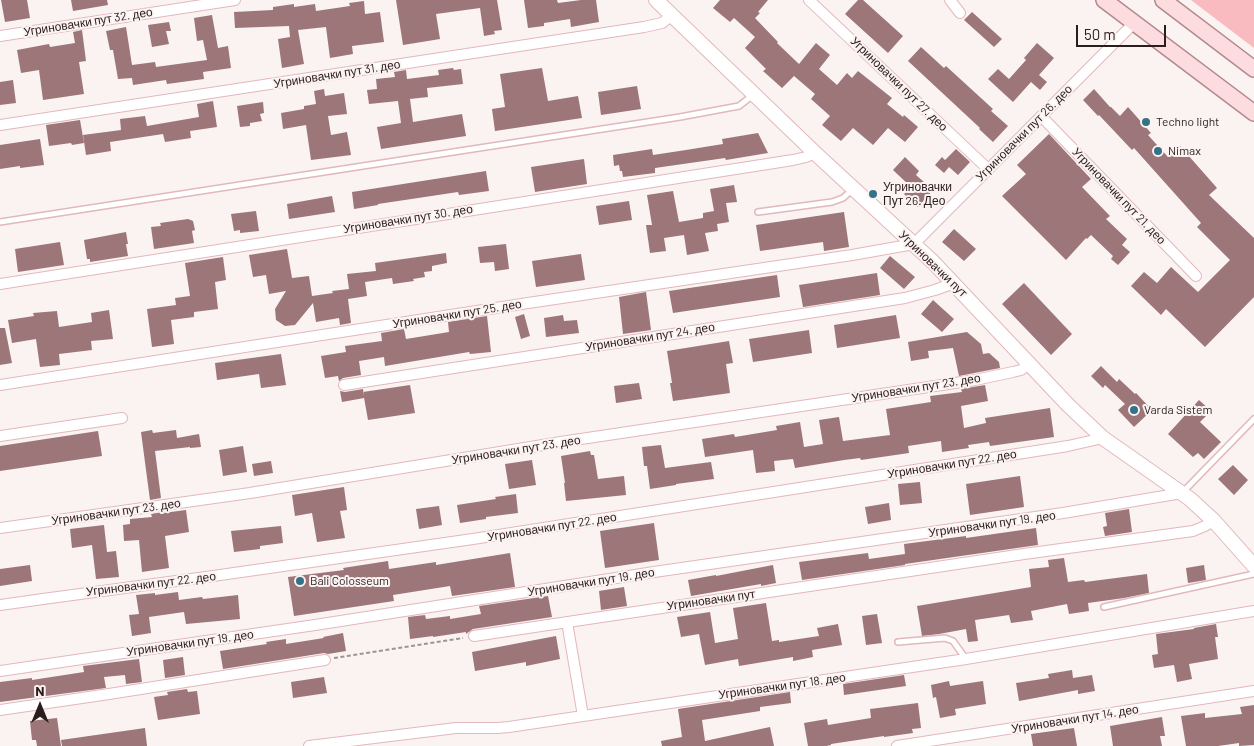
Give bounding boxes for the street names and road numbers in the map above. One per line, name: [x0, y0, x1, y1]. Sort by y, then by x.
street label: Угриновачки пут 32. део: [22, 5, 154, 39]
street label: Угриновачки пут 27. део: [847, 34, 951, 134]
street label: Угриновачки пут 31. део: [273, 57, 401, 91]
street label: Угриновачки пут 26. део: [973, 82, 1075, 184]
street label: Угриновачки пут 21. део: [1069, 145, 1169, 247]
street label: Угриновачки пут 30. део: [342, 202, 474, 236]
street label: Угриновачки пут: [896, 228, 970, 300]
street label: Угриновачки пут 25. део: [391, 297, 523, 331]
street label: Угриновачки пут 24. део: [584, 320, 716, 354]
street label: Угриновачки пут 23. део: [850, 371, 982, 405]
street label: Угриновачки пут 23. део: [450, 433, 582, 467]
street label: Угриновачки пут 22. део: [886, 447, 1018, 481]
street label: Угриновачки пут 23. део: [50, 496, 182, 528]
street label: Угриновачки пут 19. део: [927, 508, 1057, 540]
street label: Угриновачки пут 22. део: [486, 510, 618, 544]
street label: Угриновачки пут 19. део: [527, 565, 655, 599]
street label: Угриновачки пут 22. део: [85, 569, 217, 599]
street label: Угриновачки пут: [666, 587, 756, 613]
street label: Угриновачки пут 19. део: [125, 627, 255, 659]
street label: Угриновачки пут 18. део: [717, 670, 847, 702]
street label: Угриновачки пут 14. део: [1010, 702, 1140, 736]

